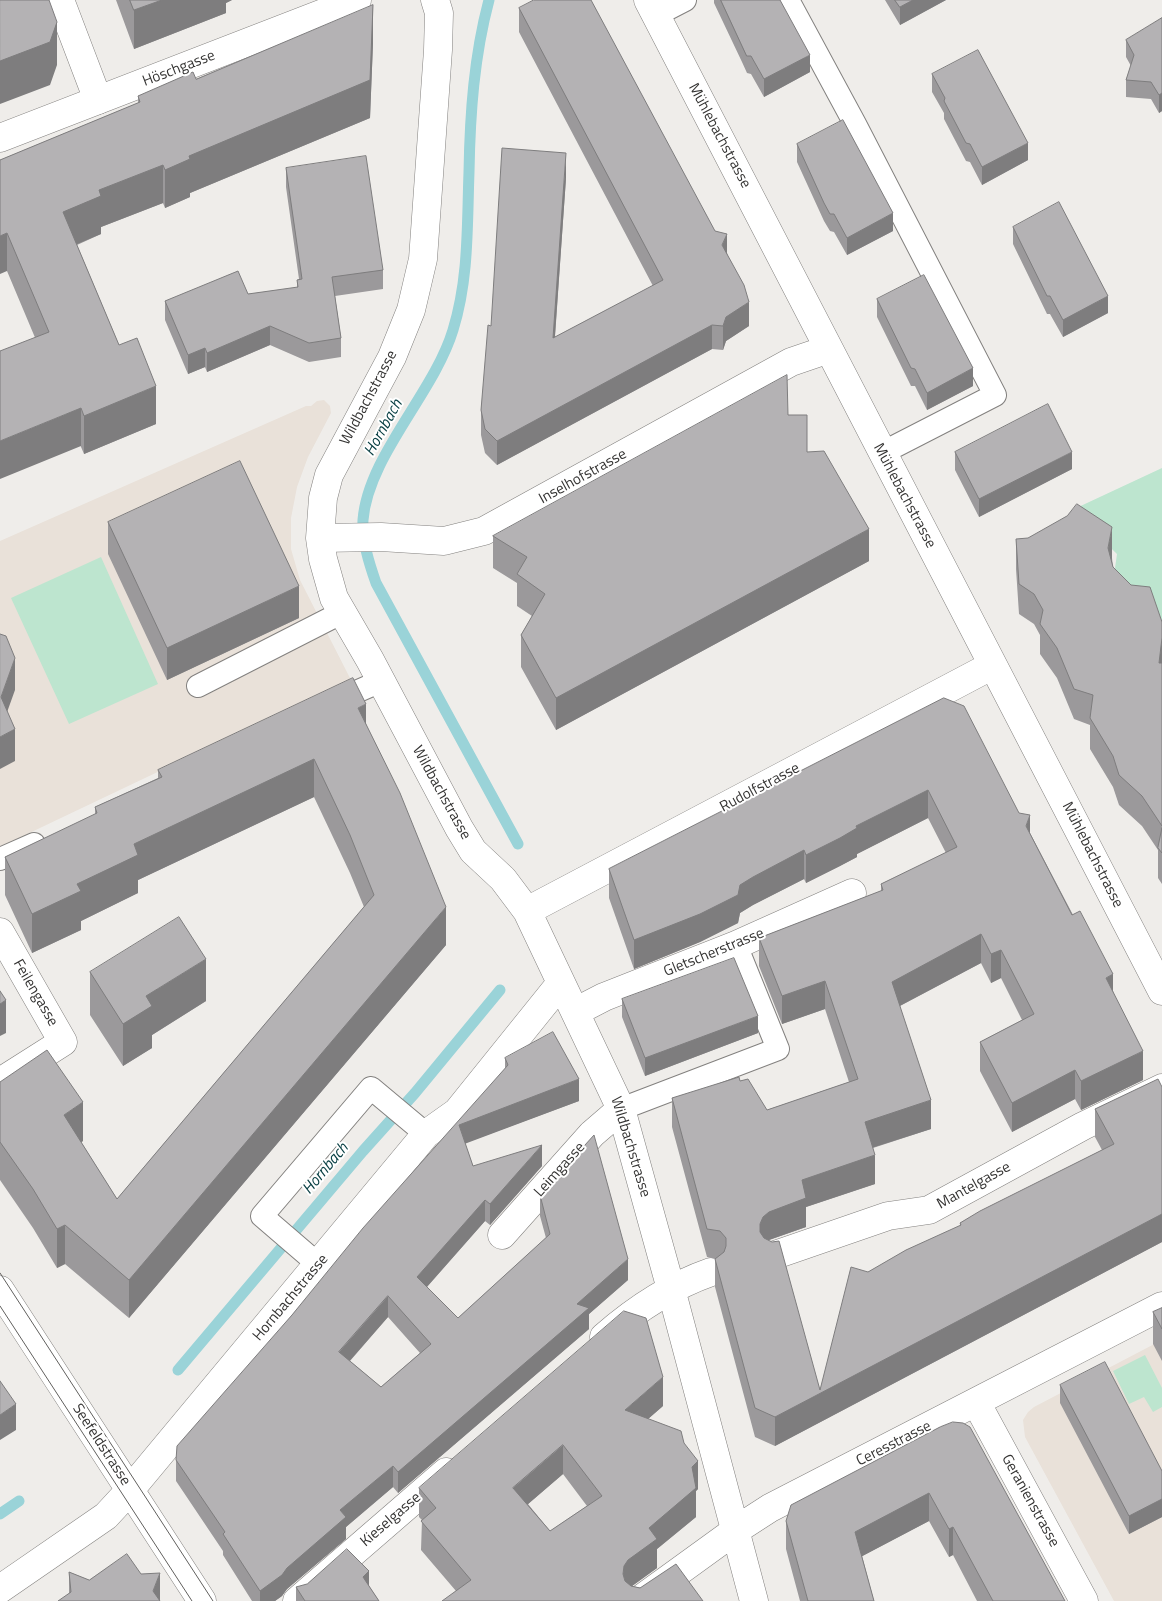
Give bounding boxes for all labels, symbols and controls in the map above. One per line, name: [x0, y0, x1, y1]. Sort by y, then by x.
street label: Höschgasse: [140, 47, 218, 91]
street label: Mühlebachstrasse: [684, 81, 754, 191]
street label: Wildbachstrasse: [337, 348, 401, 448]
water label: Hornbach: [361, 397, 407, 459]
street label: Mühlebachstrasse: [869, 441, 939, 551]
street label: Inselhofstrasse: [536, 446, 630, 508]
street label: Wildbachstrasse: [408, 743, 474, 843]
street label: Rudolfstrasse: [717, 759, 803, 817]
street label: Mühlebachstrasse: [1058, 799, 1126, 911]
street label: Gletscherstrasse: [661, 925, 767, 981]
street label: Feilengasse: [9, 956, 61, 1030]
street label: Wildbachstrasse: [606, 1094, 654, 1200]
water label: Hornbach: [299, 1139, 353, 1199]
street label: Leimgasse: [531, 1139, 589, 1201]
street label: Mantelgasse: [934, 1158, 1014, 1214]
street label: Hornbachstrasse: [249, 1251, 333, 1345]
street label: Seefeldstrasse: [68, 1401, 134, 1489]
street label: Ceresstrasse: [854, 1417, 934, 1471]
street label: Geranienstrasse: [997, 1452, 1063, 1550]
street label: Kieselgasse: [357, 1489, 425, 1551]

